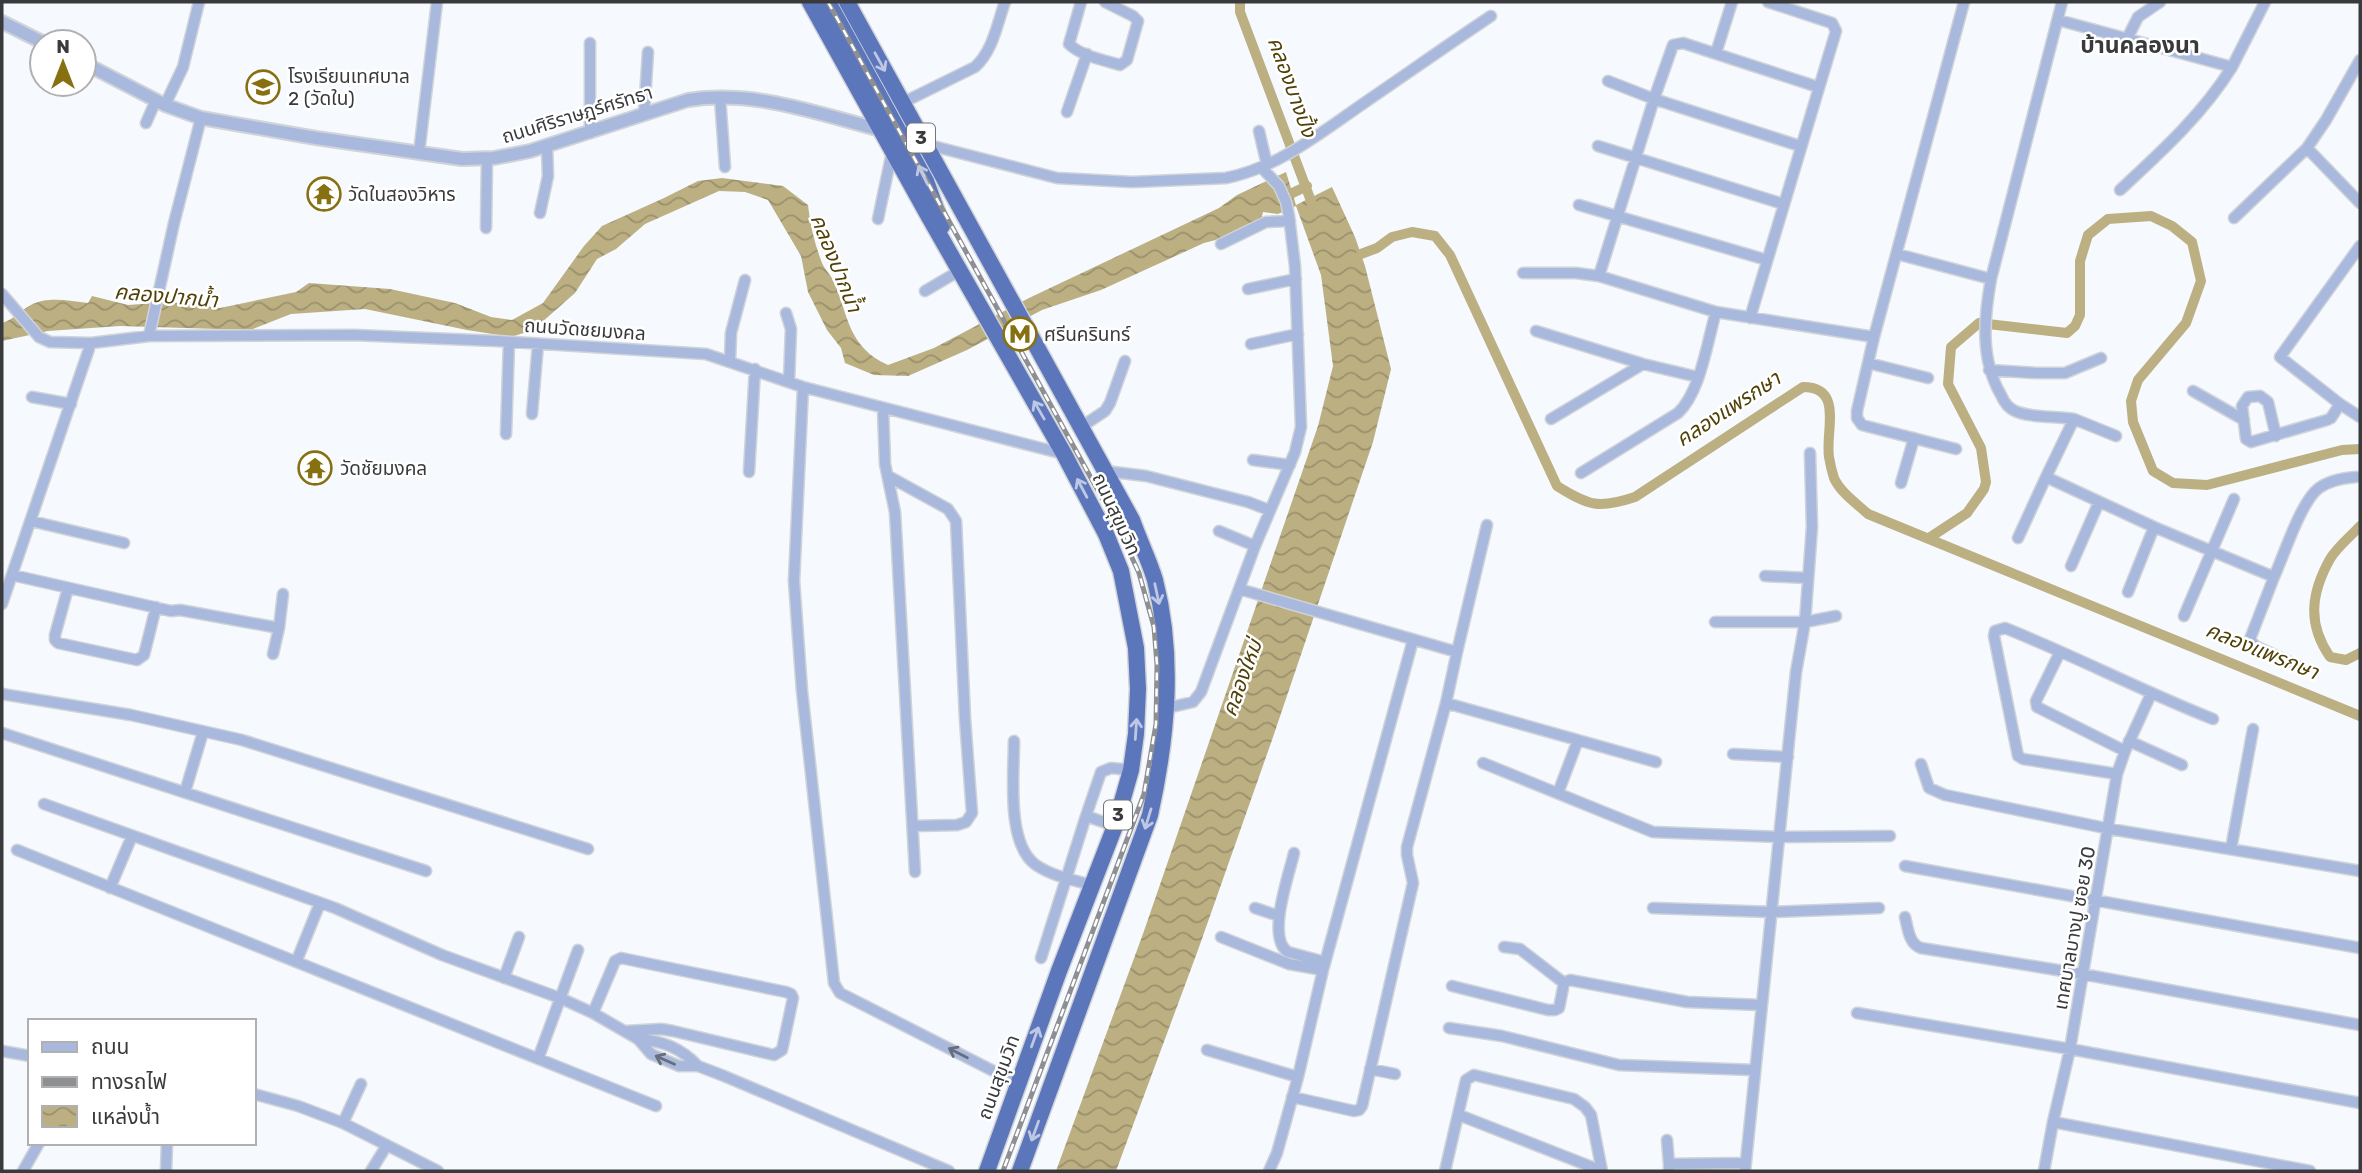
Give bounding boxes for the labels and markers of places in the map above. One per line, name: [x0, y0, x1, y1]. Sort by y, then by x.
place label: โรงเรียนเทศบาล 2 (วัดใน): [288, 65, 410, 110]
school or university icon: โรงเรียนเทศบาล 2 (วัดใน): [244, 68, 282, 106]
temple icon: วัดในสองวิหาร: [305, 175, 343, 213]
place label: วัดในสองวิหาร: [348, 183, 456, 206]
metro station icon: ศรีนครินทร์: [1001, 315, 1039, 353]
place label: ศรีนครินทร์: [1044, 323, 1131, 346]
temple icon: วัดชัยมงคล: [296, 449, 334, 487]
place label: วัดชัยมงคล: [340, 457, 427, 480]

